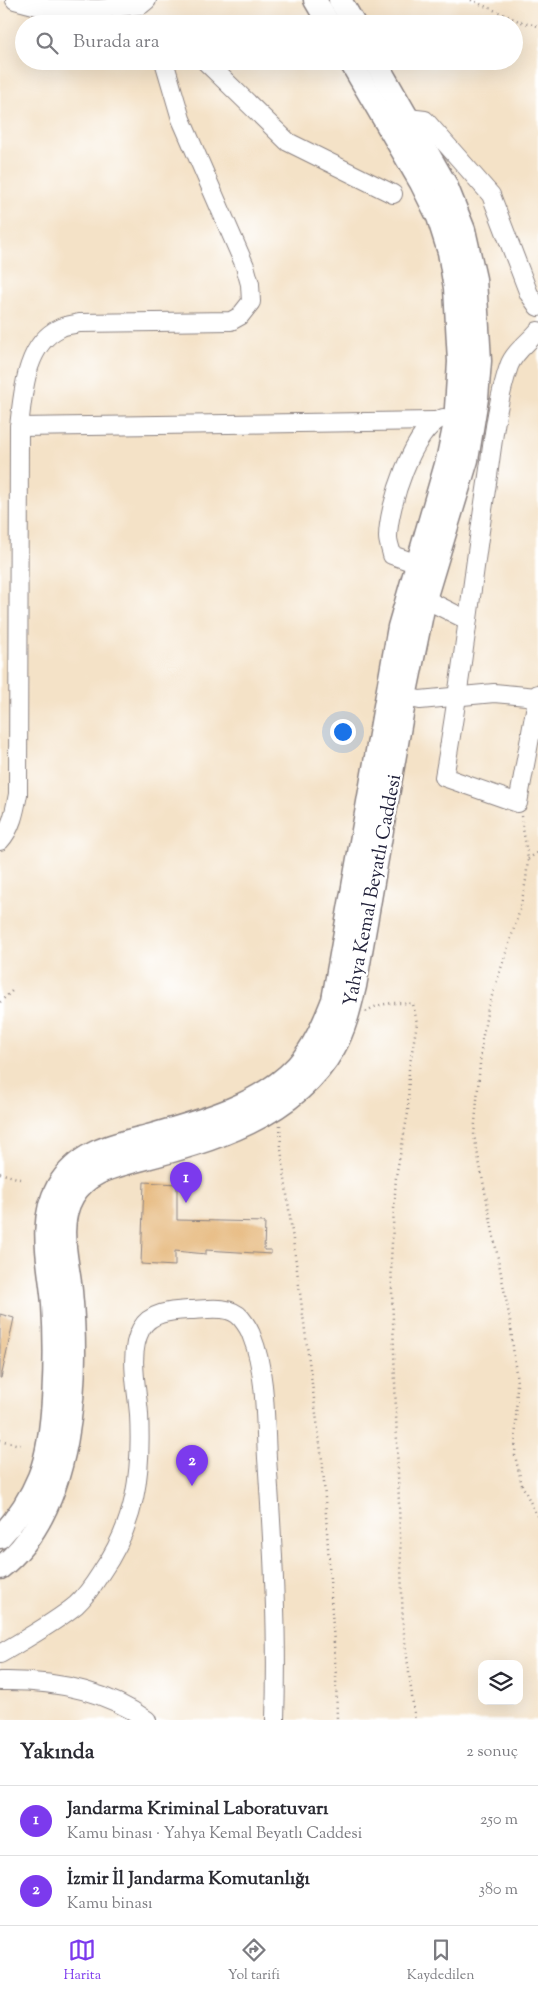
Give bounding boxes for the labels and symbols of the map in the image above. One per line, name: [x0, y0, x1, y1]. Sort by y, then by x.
your location: [330, 719, 356, 745]
street label: Yahya Kemal Beyatlı Caddesi: [338, 772, 409, 1009]
pin: 1: [170, 1162, 202, 1203]
pin: 2: [176, 1445, 208, 1486]

